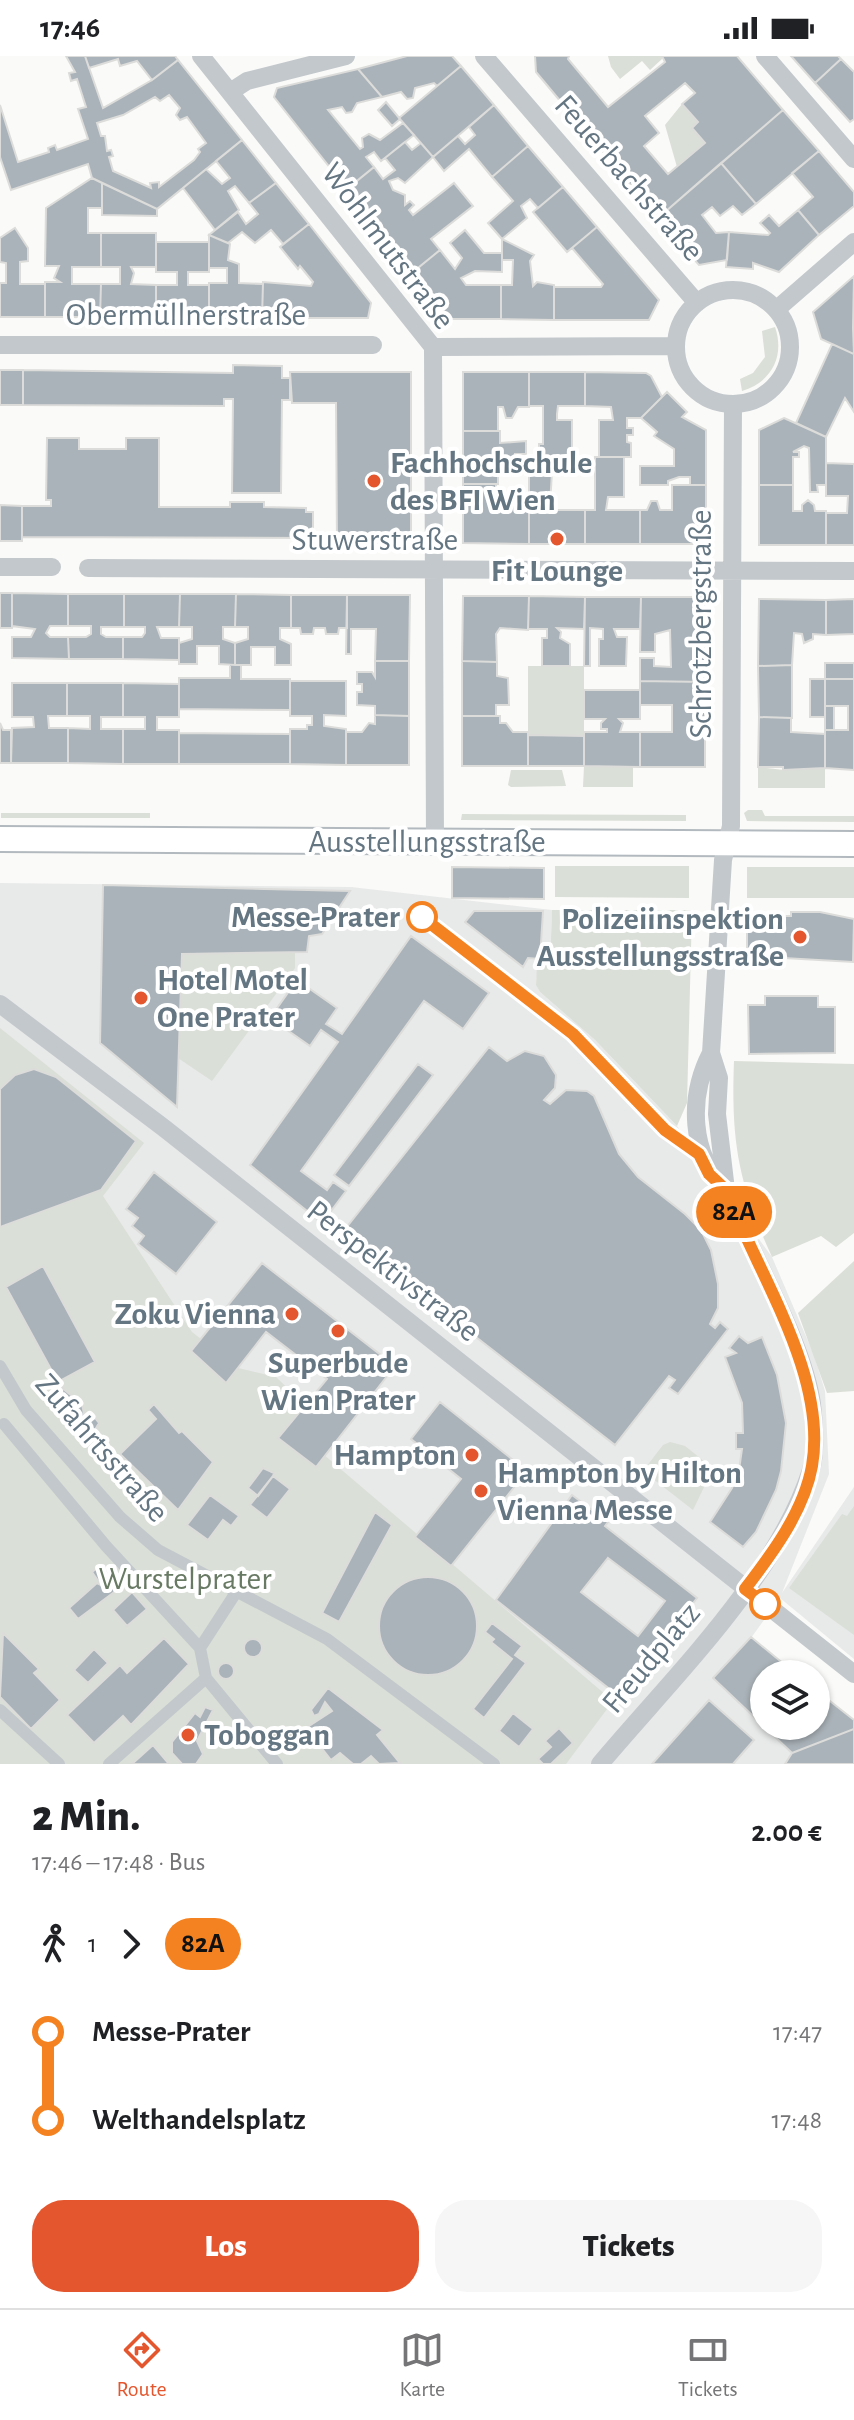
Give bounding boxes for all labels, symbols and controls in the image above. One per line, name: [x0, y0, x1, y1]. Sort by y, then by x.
text: 17:46: [40, 13, 100, 43]
street label: Feuerbachstraße: [549, 89, 709, 267]
street label: Wohlmutstraße: [315, 157, 461, 335]
street label: Obermüllnerstraße: [66, 299, 306, 331]
place label: Fachhochschule des BFI Wien: [390, 447, 592, 516]
marker: Fachhochschule des BFI Wien: [365, 472, 383, 490]
street label: Schrotzbergstraße: [685, 510, 717, 738]
street label: Stuwerstraße: [292, 524, 458, 556]
marker: Fit Lounge: [548, 530, 566, 548]
place label: Fit Lounge: [491, 555, 623, 587]
street label: Ausstellungsstraße: [308, 826, 546, 858]
place label: Messe-Prater: [231, 901, 400, 933]
marker: Messe-Prater: [407, 902, 437, 932]
place label: Polizeiinspektion Ausstellungsstraße: [536, 903, 784, 972]
marker: Polizeiinspektion Ausstellungsstraße: [791, 928, 809, 946]
place label: Hotel Motel One Prater: [157, 964, 308, 1033]
marker: Hotel Motel One Prater: [132, 989, 150, 1007]
line badge: 82A: [688, 1186, 780, 1238]
street label: Perspektivstraße: [301, 1194, 485, 1348]
text: 82A: [712, 1198, 756, 1226]
place label: Zoku Vienna: [114, 1298, 276, 1330]
marker: Zoku Vienna: [283, 1305, 301, 1323]
marker: Superbude Wien Prater: [329, 1322, 347, 1340]
place label: Superbude Wien Prater: [261, 1347, 415, 1416]
street label: Zufahrtsstraße: [29, 1368, 175, 1528]
place label: Hampton: [334, 1439, 456, 1471]
marker: Hampton: [463, 1446, 481, 1464]
place label: Hampton by Hilton Vienna Messe: [497, 1457, 742, 1526]
marker: Hampton by Hilton Vienna Messe: [472, 1482, 490, 1500]
park label: Wurstelprater: [98, 1563, 272, 1595]
unlabelled marker: [750, 1589, 780, 1619]
street label: Freudplatz: [596, 1597, 706, 1719]
map controls: [750, 1660, 830, 1740]
button: layers: [750, 1660, 830, 1740]
place label: Toboggan: [204, 1719, 330, 1751]
marker: Toboggan: [179, 1726, 197, 1744]
text: 2 Min.: [32, 1795, 140, 1839]
text: 2.00 €: [751, 1817, 822, 1847]
text: 17:46 – 17:48 · Bus: [32, 1849, 205, 1875]
icon: walk: [32, 1922, 76, 1966]
icon: forward: [109, 1922, 153, 1966]
text: 82A: [181, 1930, 225, 1958]
text: 1: [88, 1931, 97, 1957]
text: Messe-Prater: [92, 2017, 251, 2047]
text: 17:47: [773, 2019, 822, 2045]
text: Welthandelsplatz: [92, 2105, 306, 2135]
text: 17:48: [771, 2107, 822, 2133]
button: Los: [32, 2200, 419, 2292]
button: Tickets: [435, 2200, 822, 2292]
tab: Route: [116, 2328, 167, 2402]
tab: Karte: [399, 2328, 445, 2402]
tab: Tickets: [678, 2328, 738, 2402]

